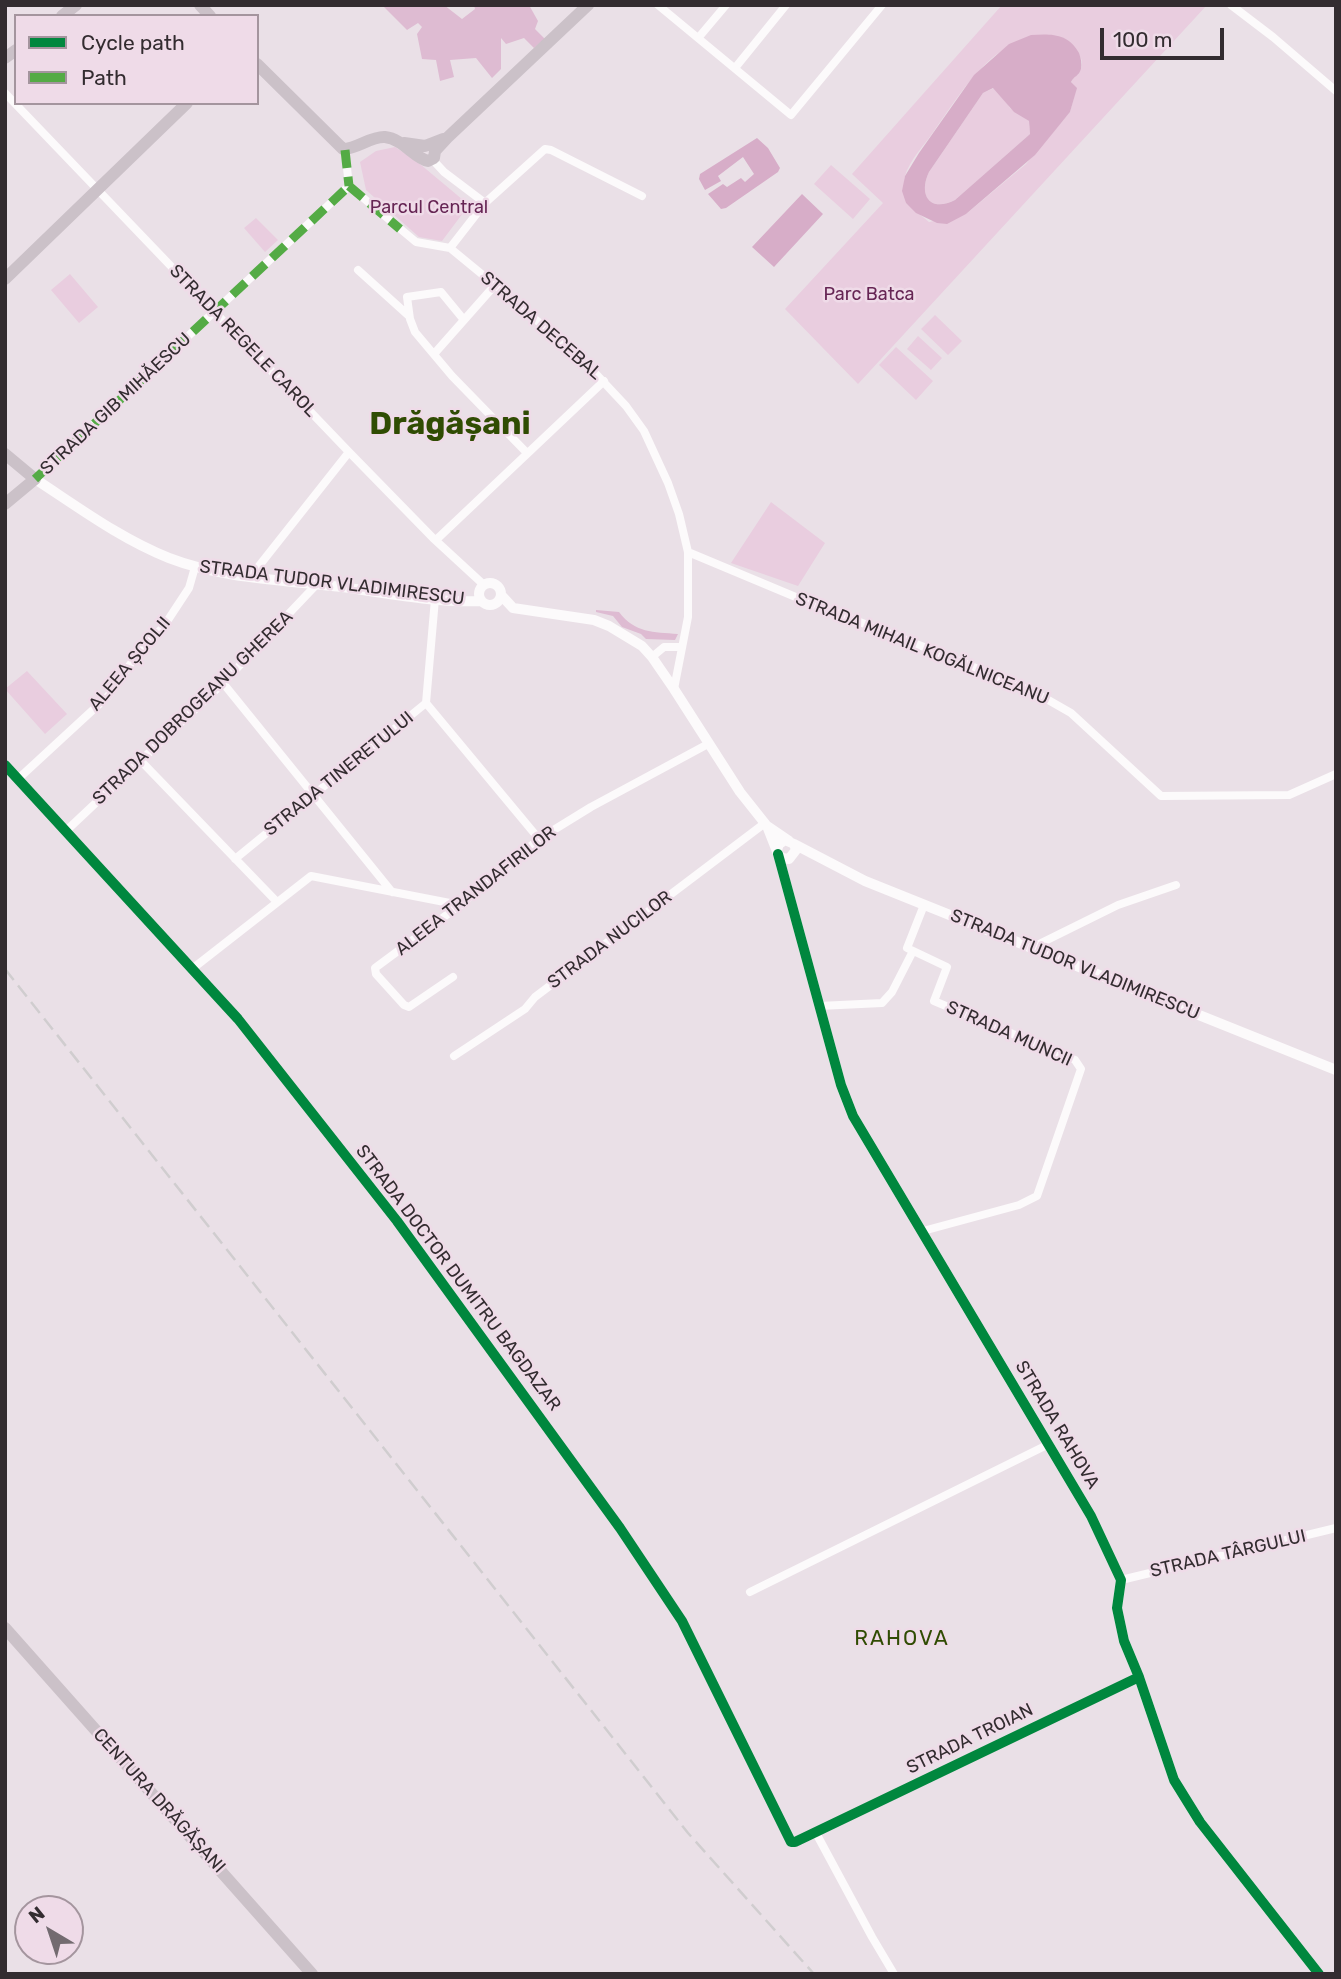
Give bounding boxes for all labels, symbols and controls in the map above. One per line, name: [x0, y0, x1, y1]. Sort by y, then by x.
legend: [14, 14, 259, 105]
scale bar: [1103, 14, 1227, 58]
text: 100 m: [1113, 27, 1172, 52]
text: Cycle path: [81, 30, 185, 55]
text: Path: [81, 65, 127, 90]
park label: Parcul Central: [370, 197, 488, 219]
street label: STRADA REGELE CAROL: [165, 260, 321, 422]
street label: STRADA DECEBAL: [476, 267, 606, 385]
park label: Parc Batca: [823, 284, 915, 306]
street label: STRADA GIB MIHĂESCU: [36, 328, 196, 480]
district label: Drăgășani: [369, 406, 531, 444]
street label: STRADA TUDOR VLADIMIRESCU: [198, 556, 466, 610]
street label: STRADA MIHAIL KOGĂLNICEANU: [792, 588, 1052, 710]
street label: STRADA DOBROGEANU GHEREA: [88, 606, 298, 810]
street label: ALEEA ȘCOLII: [85, 613, 175, 715]
street label: STRADA TINERETULUI: [260, 707, 418, 841]
street label: ALEEA TRANDAFIRILOR: [392, 822, 560, 960]
street label: STRADA NUCILOR: [544, 886, 676, 994]
street label: STRADA TUDOR VLADIMIRESCU: [947, 905, 1203, 1025]
street label: STRADA MUNCII: [943, 997, 1075, 1071]
street label: STRADA DOCTOR DUMITRU BAGDAZAR: [351, 1141, 565, 1415]
street label: STRADA RAHOVA: [1010, 1357, 1104, 1493]
street label: STRADA TÂRGULUI: [1148, 1526, 1308, 1582]
district label: RAHOVA: [855, 1626, 949, 1652]
street label: STRADA TROIAN: [903, 1699, 1037, 1779]
street label: CENTURA DRĂGĂȘANI: [88, 1724, 230, 1878]
north arrow: [14, 1895, 84, 1965]
text: N: [24, 1902, 49, 1928]

